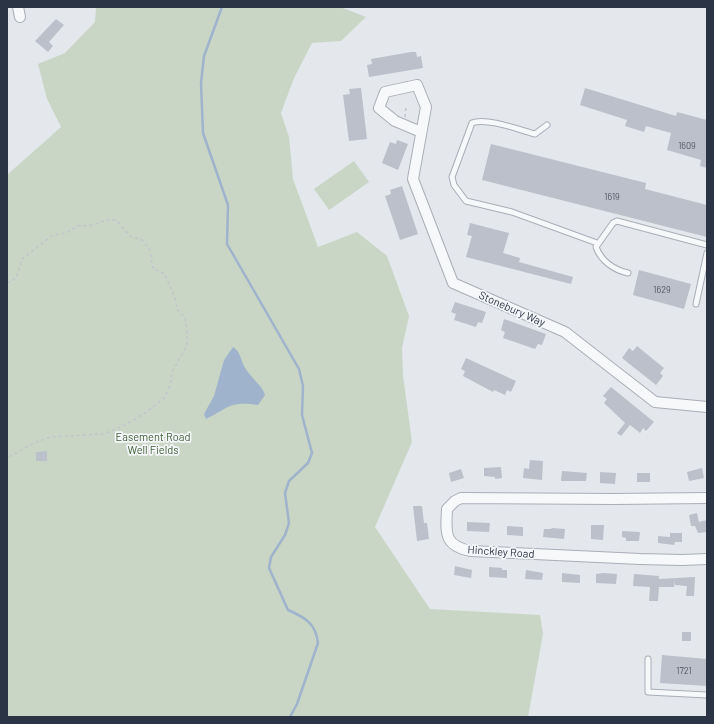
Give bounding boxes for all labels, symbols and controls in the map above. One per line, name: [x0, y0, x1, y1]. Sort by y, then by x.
house number: 1609: [678, 141, 696, 151]
house number: 1619: [604, 192, 620, 202]
house number: 1629: [653, 285, 671, 295]
street label: Stonebury Way: [477, 288, 547, 330]
park label: Easement Road Well Fields: [116, 430, 190, 456]
street label: Hinckley Road: [467, 543, 535, 561]
house number: 1721: [676, 666, 692, 676]

